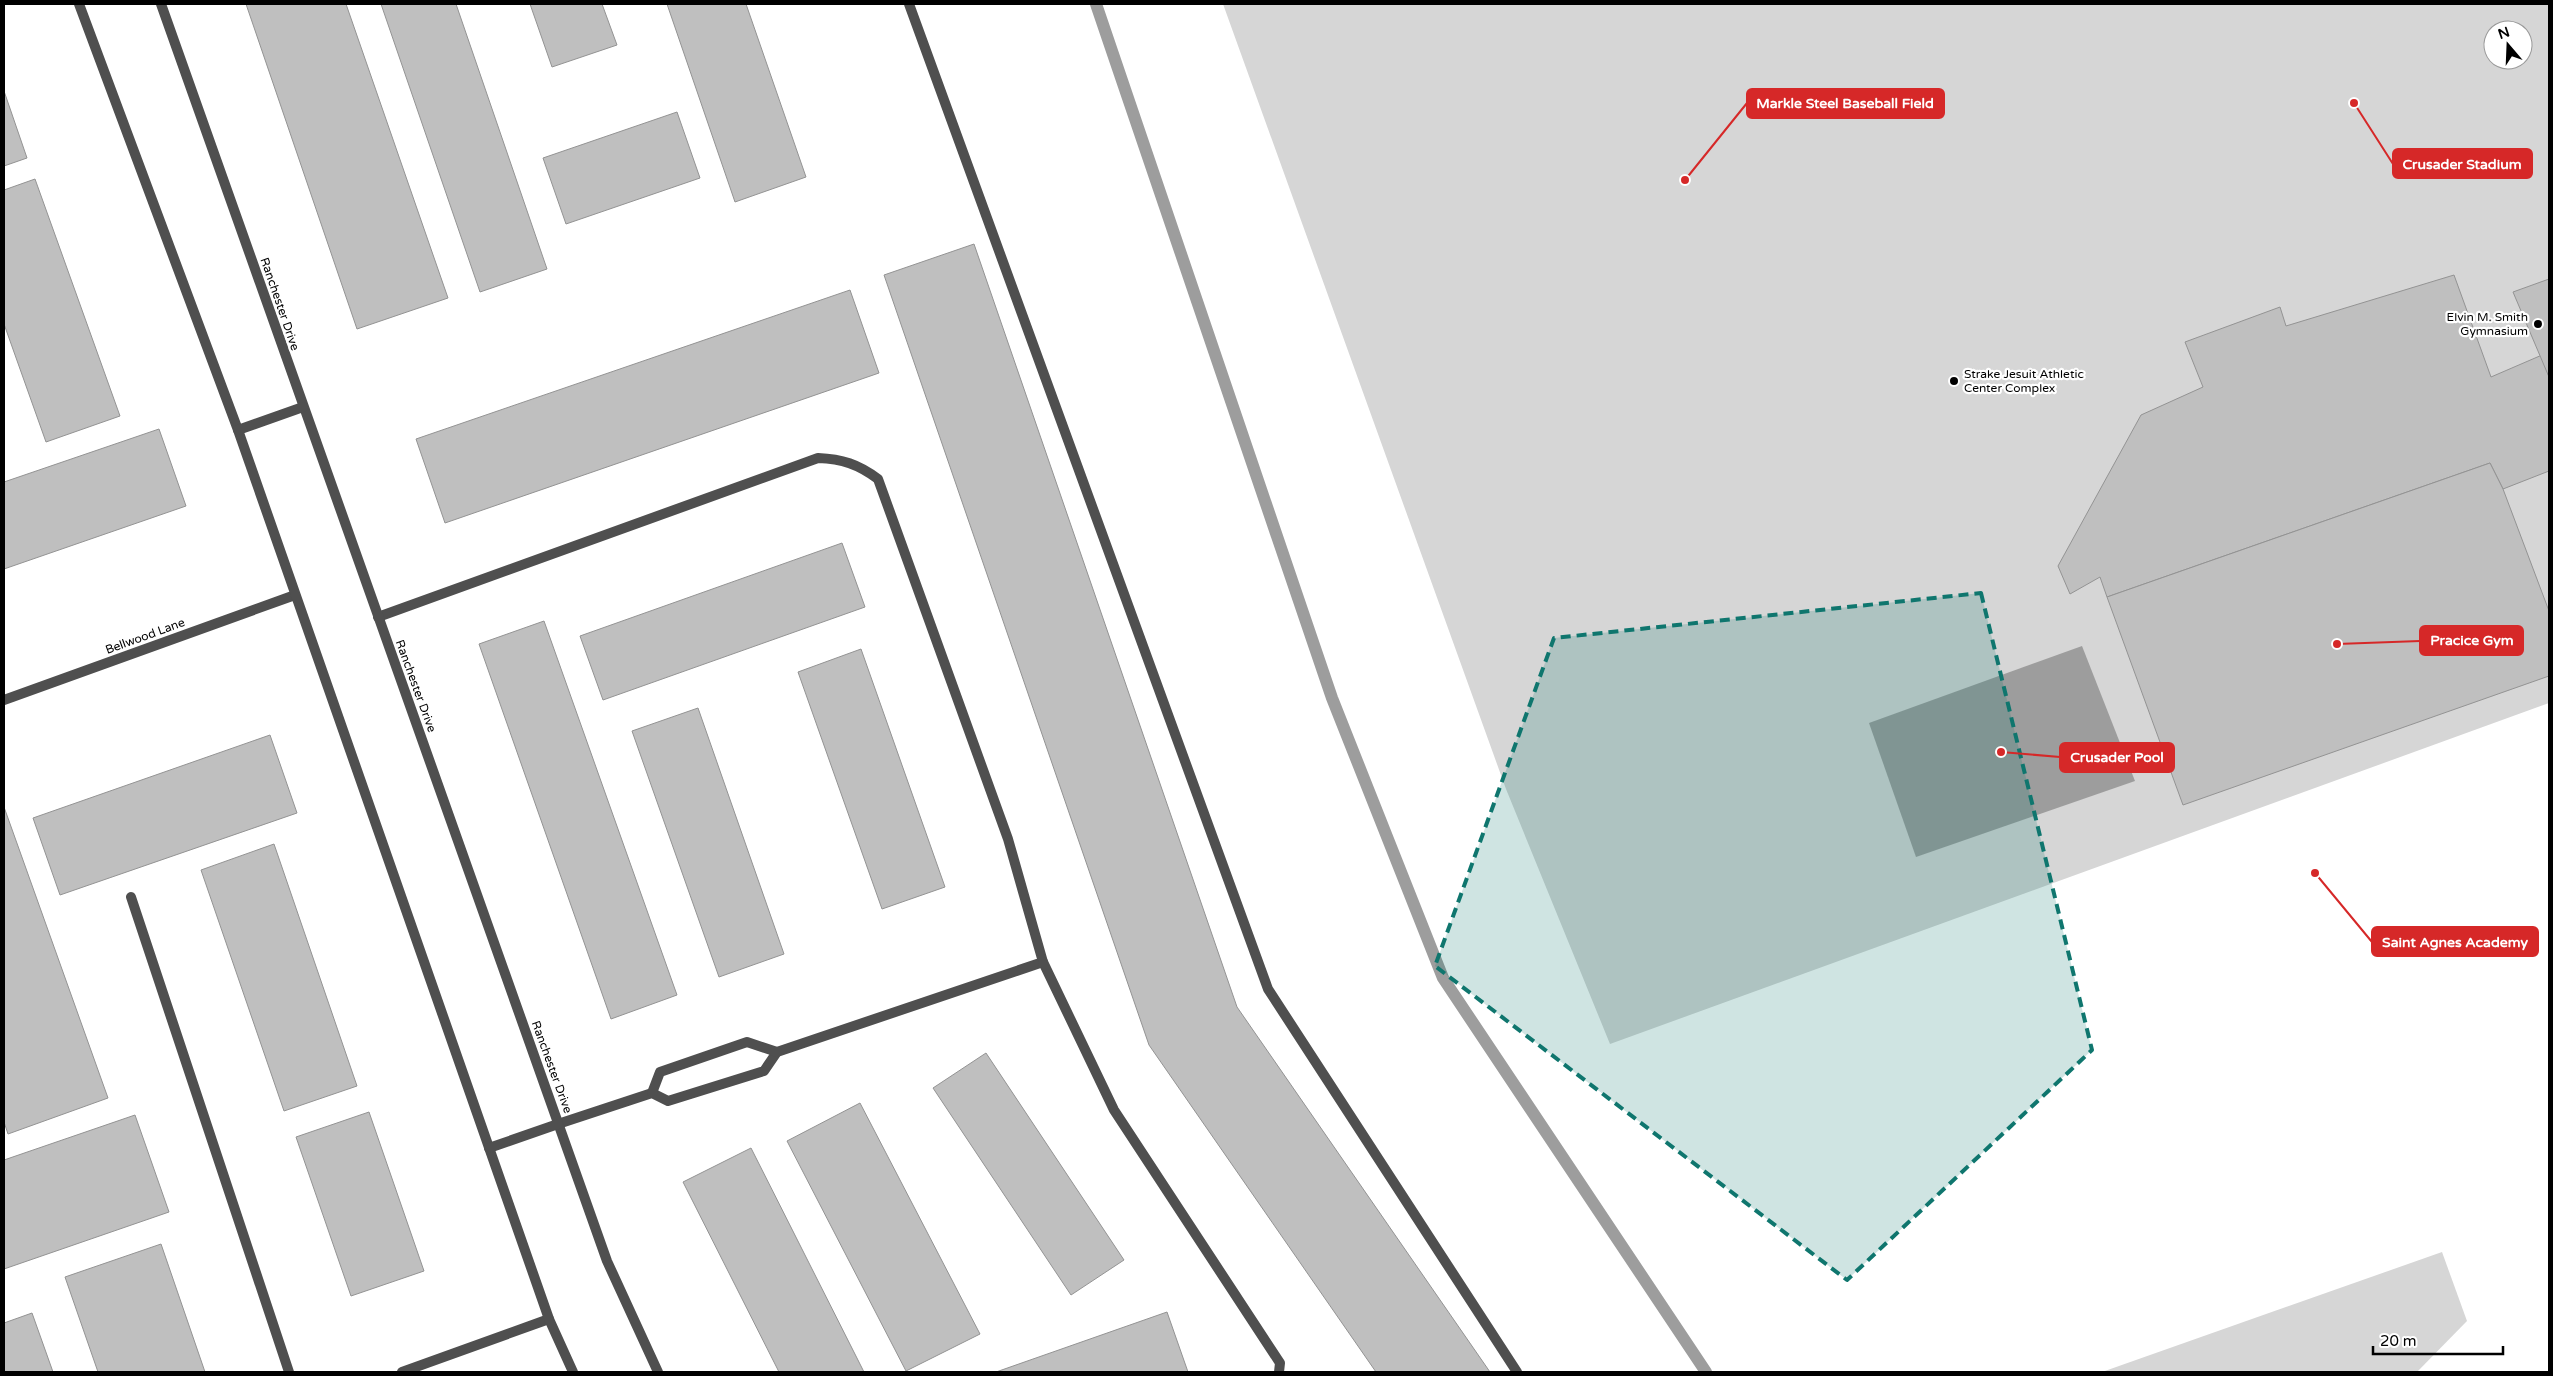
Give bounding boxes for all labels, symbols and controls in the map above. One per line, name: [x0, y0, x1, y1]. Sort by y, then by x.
north arrow: [2483, 20, 2533, 70]
text: N: [2496, 23, 2512, 43]
callout: Markle Steel Baseball Field: [1747, 89, 1944, 118]
text: Markle Steel Baseball Field: [1756, 95, 1934, 112]
callout: Crusader Stadium: [2393, 149, 2532, 178]
text: Crusader Stadium: [2402, 156, 2522, 173]
street label: Ranchester Drive: [258, 256, 303, 353]
place label: Elvin M. Smith Gymnasium: [2447, 310, 2528, 338]
marker: Elvin M. Smith Gymnasium: [2532, 318, 2544, 330]
place label: Strake Jesuit Athletic Center Complex: [1964, 367, 2084, 395]
marker: Strake Jesuit Athletic Center Complex: [1948, 375, 1960, 387]
street label: Bellwood Lane: [103, 615, 187, 657]
callout: Pracice Gym: [2420, 626, 2523, 655]
text: Pracice Gym: [2430, 632, 2514, 649]
street label: Ranchester Drive: [393, 638, 439, 734]
callout: Crusader Pool: [2060, 743, 2174, 772]
text: Crusader Pool: [2070, 749, 2164, 766]
callout: Saint Agnes Academy: [2372, 927, 2538, 956]
text: Saint Agnes Academy: [2382, 934, 2528, 951]
street label: Ranchester Drive: [529, 1019, 575, 1115]
scale bar: [2373, 1324, 2503, 1356]
text: 20 m: [2380, 1332, 2417, 1350]

